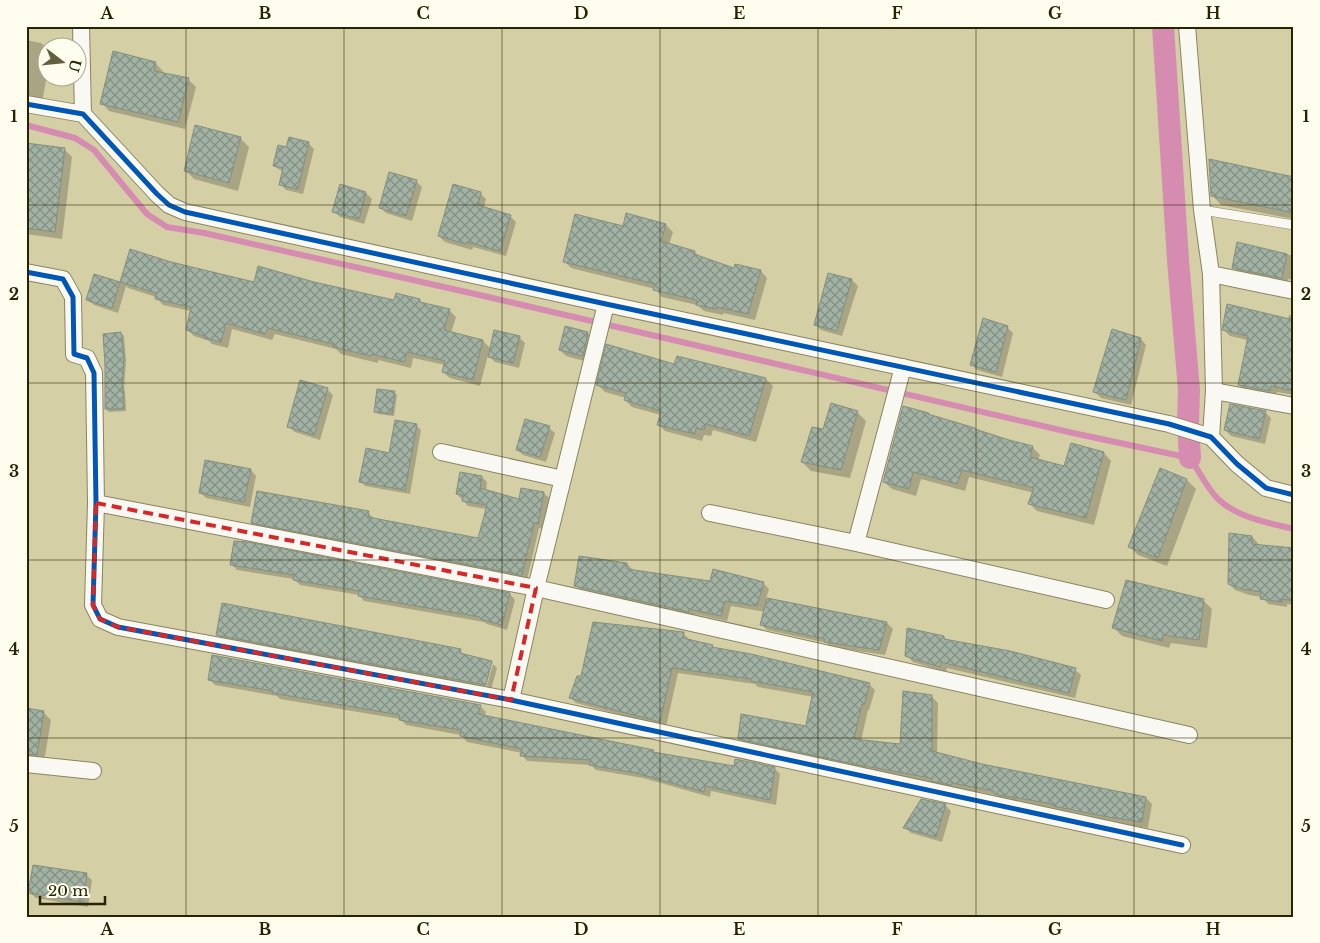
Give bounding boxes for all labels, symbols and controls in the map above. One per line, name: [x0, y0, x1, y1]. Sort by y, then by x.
text: A: [100, 3, 115, 23]
text: B: [259, 3, 272, 23]
text: C: [416, 3, 430, 23]
text: D: [574, 3, 588, 23]
text: E: [733, 3, 745, 23]
text: F: [891, 3, 903, 23]
text: G: [1048, 3, 1062, 23]
text: H: [1205, 3, 1221, 23]
north arrow: [38, 38, 88, 88]
text: U: [64, 57, 85, 75]
text: 1: [11, 106, 18, 126]
text: 1: [1303, 106, 1310, 126]
text: 2: [9, 284, 19, 304]
text: 2: [1301, 284, 1311, 304]
text: 3: [9, 461, 19, 481]
text: 3: [1301, 461, 1311, 481]
text: 4: [9, 639, 19, 659]
text: 4: [1301, 639, 1311, 659]
text: 5: [9, 816, 19, 836]
text: 5: [1301, 816, 1311, 836]
scale bar: [40, 873, 105, 905]
text: 20 m: [48, 881, 88, 900]
text: A: [100, 919, 115, 939]
text: B: [259, 919, 272, 939]
text: C: [416, 919, 430, 939]
text: D: [574, 919, 588, 939]
text: E: [733, 919, 745, 939]
text: F: [891, 919, 903, 939]
text: G: [1048, 919, 1062, 939]
text: H: [1205, 919, 1221, 939]

